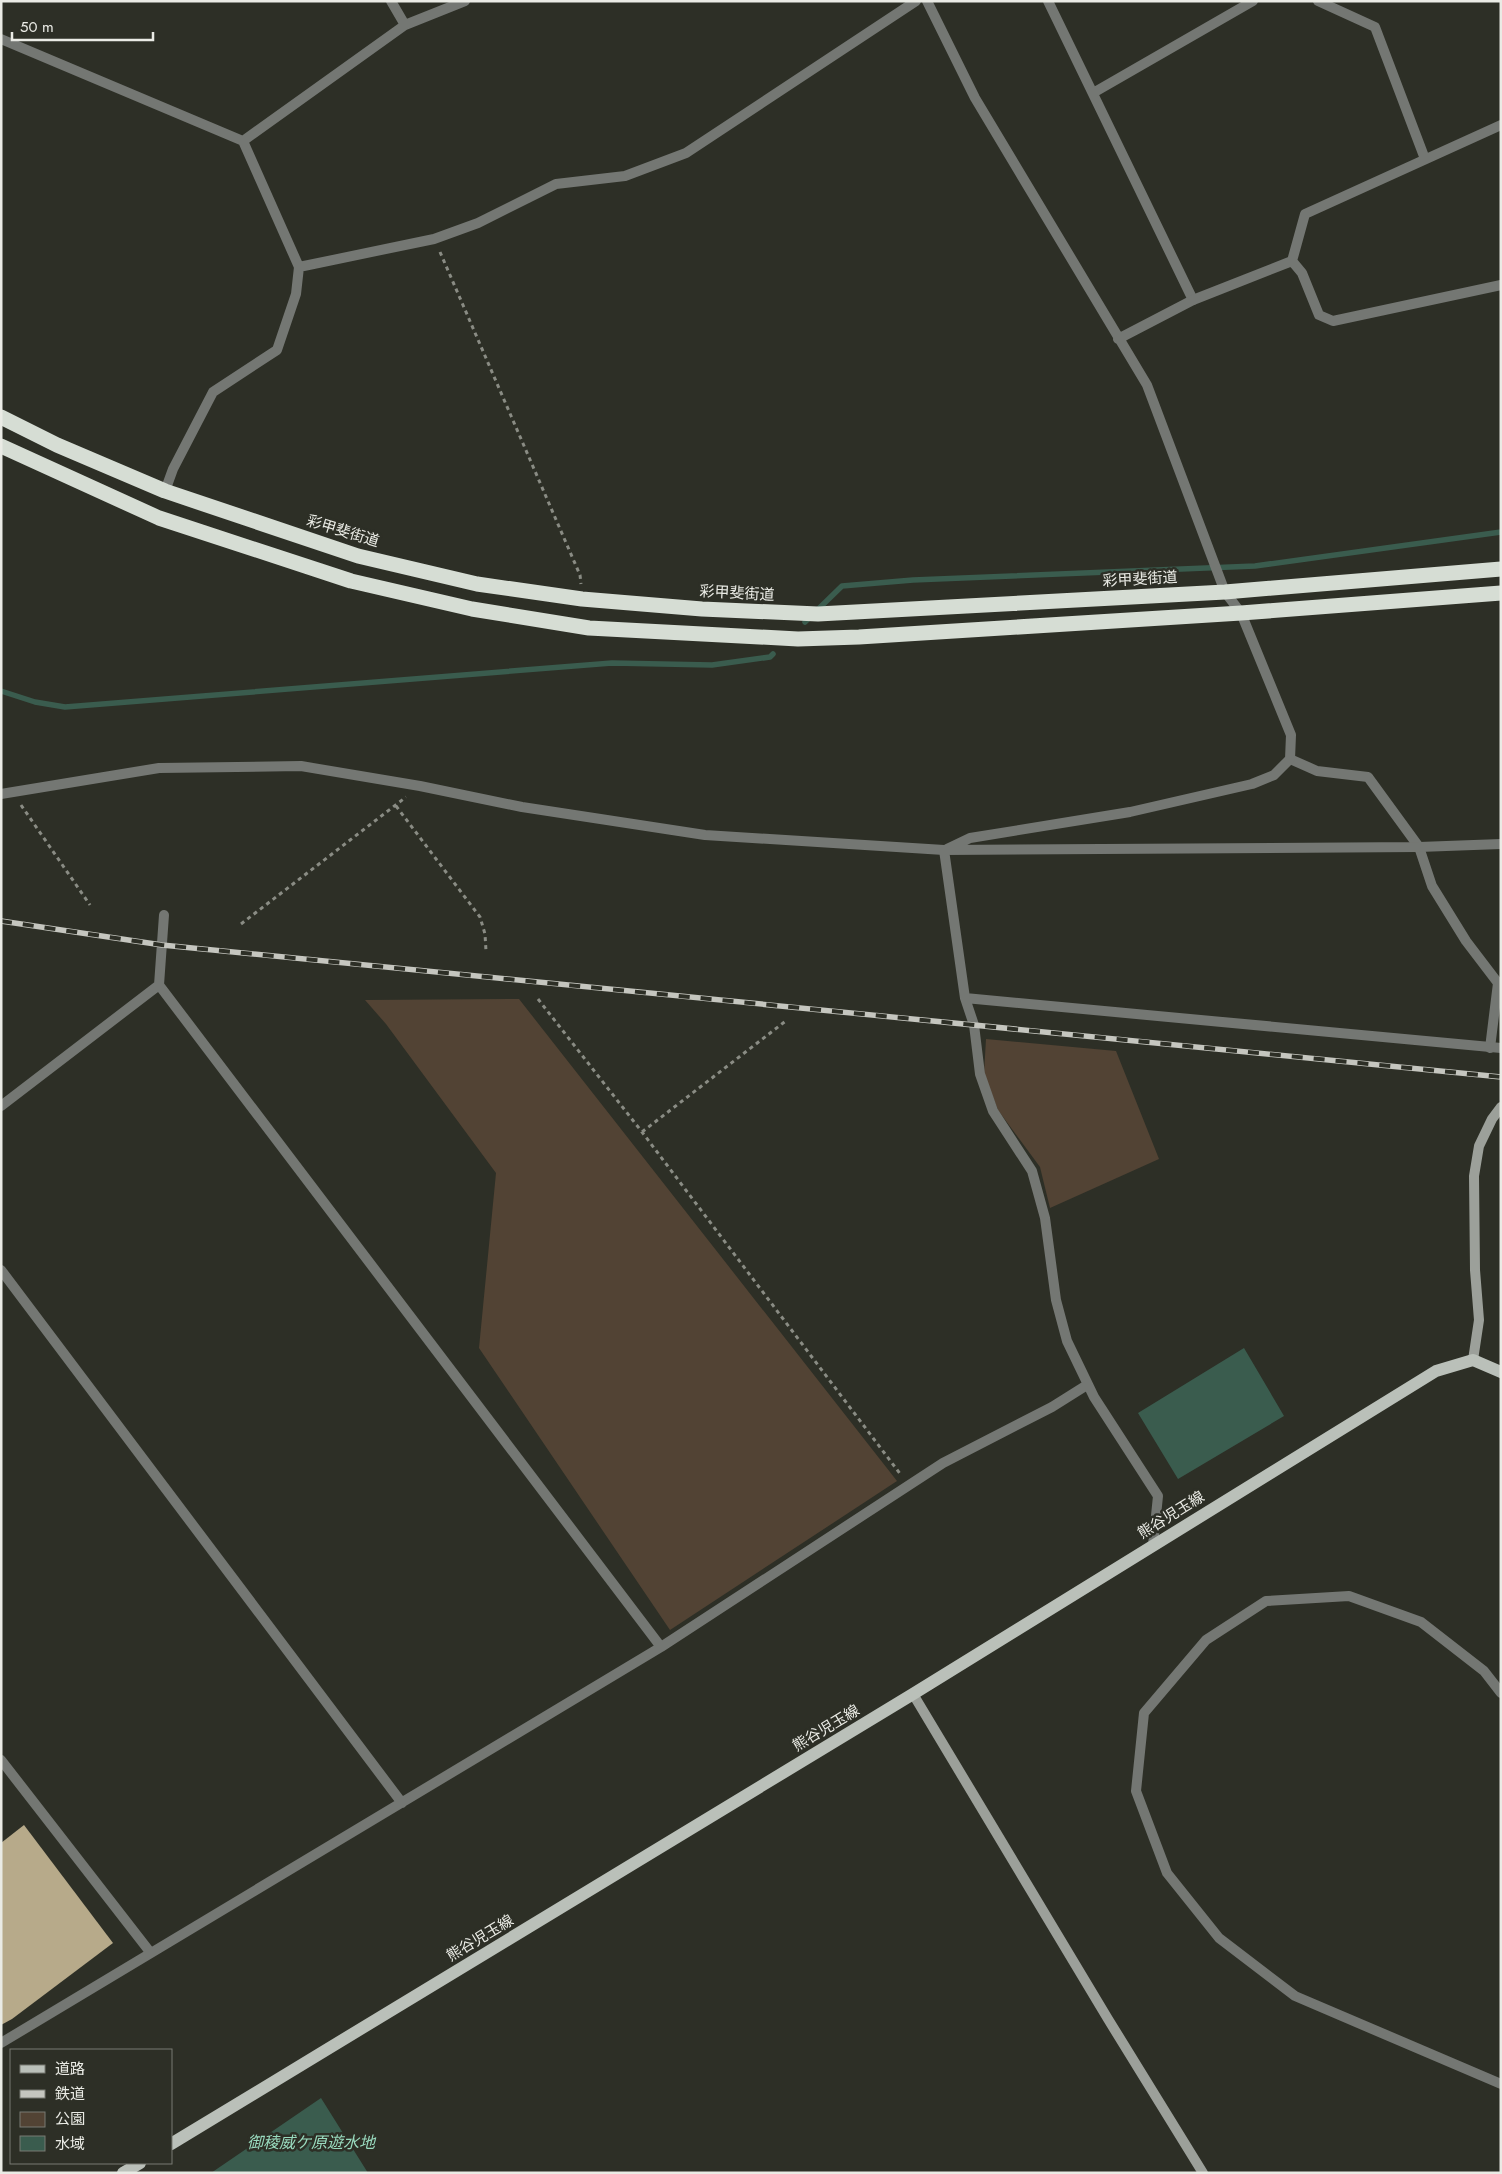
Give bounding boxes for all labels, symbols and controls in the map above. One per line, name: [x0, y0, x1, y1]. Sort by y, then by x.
scale bar: [12, 10, 154, 42]
text: 50 m: [20, 16, 54, 38]
street label: 彩甲斐街道: [304, 510, 382, 552]
street label: 彩甲斐街道: [1102, 566, 1178, 592]
street label: 彩甲斐街道: [699, 580, 775, 606]
street label: 熊谷児玉線: [1133, 1486, 1209, 1544]
street label: 熊谷児玉線: [788, 1699, 864, 1757]
street label: 熊谷児玉線: [442, 1909, 518, 1967]
legend: [10, 2049, 172, 2164]
text: 道路: [55, 2058, 85, 2080]
text: 鉄道: [55, 2083, 85, 2105]
text: 公園: [55, 2108, 85, 2130]
water label: 御稜威ケ原遊水地: [247, 2131, 377, 2154]
text: 水域: [55, 2133, 85, 2155]

